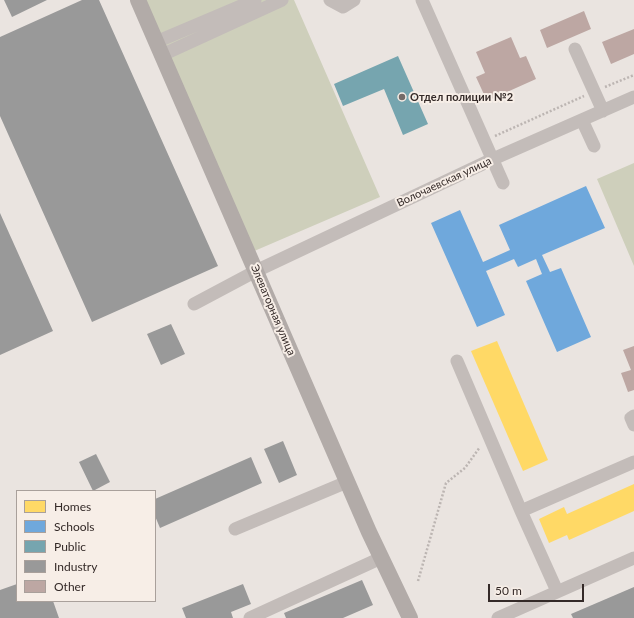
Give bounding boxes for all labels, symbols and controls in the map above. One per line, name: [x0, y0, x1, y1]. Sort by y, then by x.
place label: Отдел полиции №2: [410, 90, 513, 104]
marker: Отдел полиции №2: [397, 92, 407, 102]
street label: Волочаевская улица: [395, 154, 493, 210]
street label: Элеваторная улица: [248, 262, 298, 358]
legend: [16, 490, 156, 602]
text: Homes: [54, 499, 91, 514]
text: Schools: [54, 519, 95, 534]
text: Public: [54, 539, 86, 554]
text: Industry: [54, 559, 97, 574]
scale bar: [490, 576, 586, 602]
text: Other: [54, 579, 85, 594]
text: 50 m: [495, 583, 522, 598]

